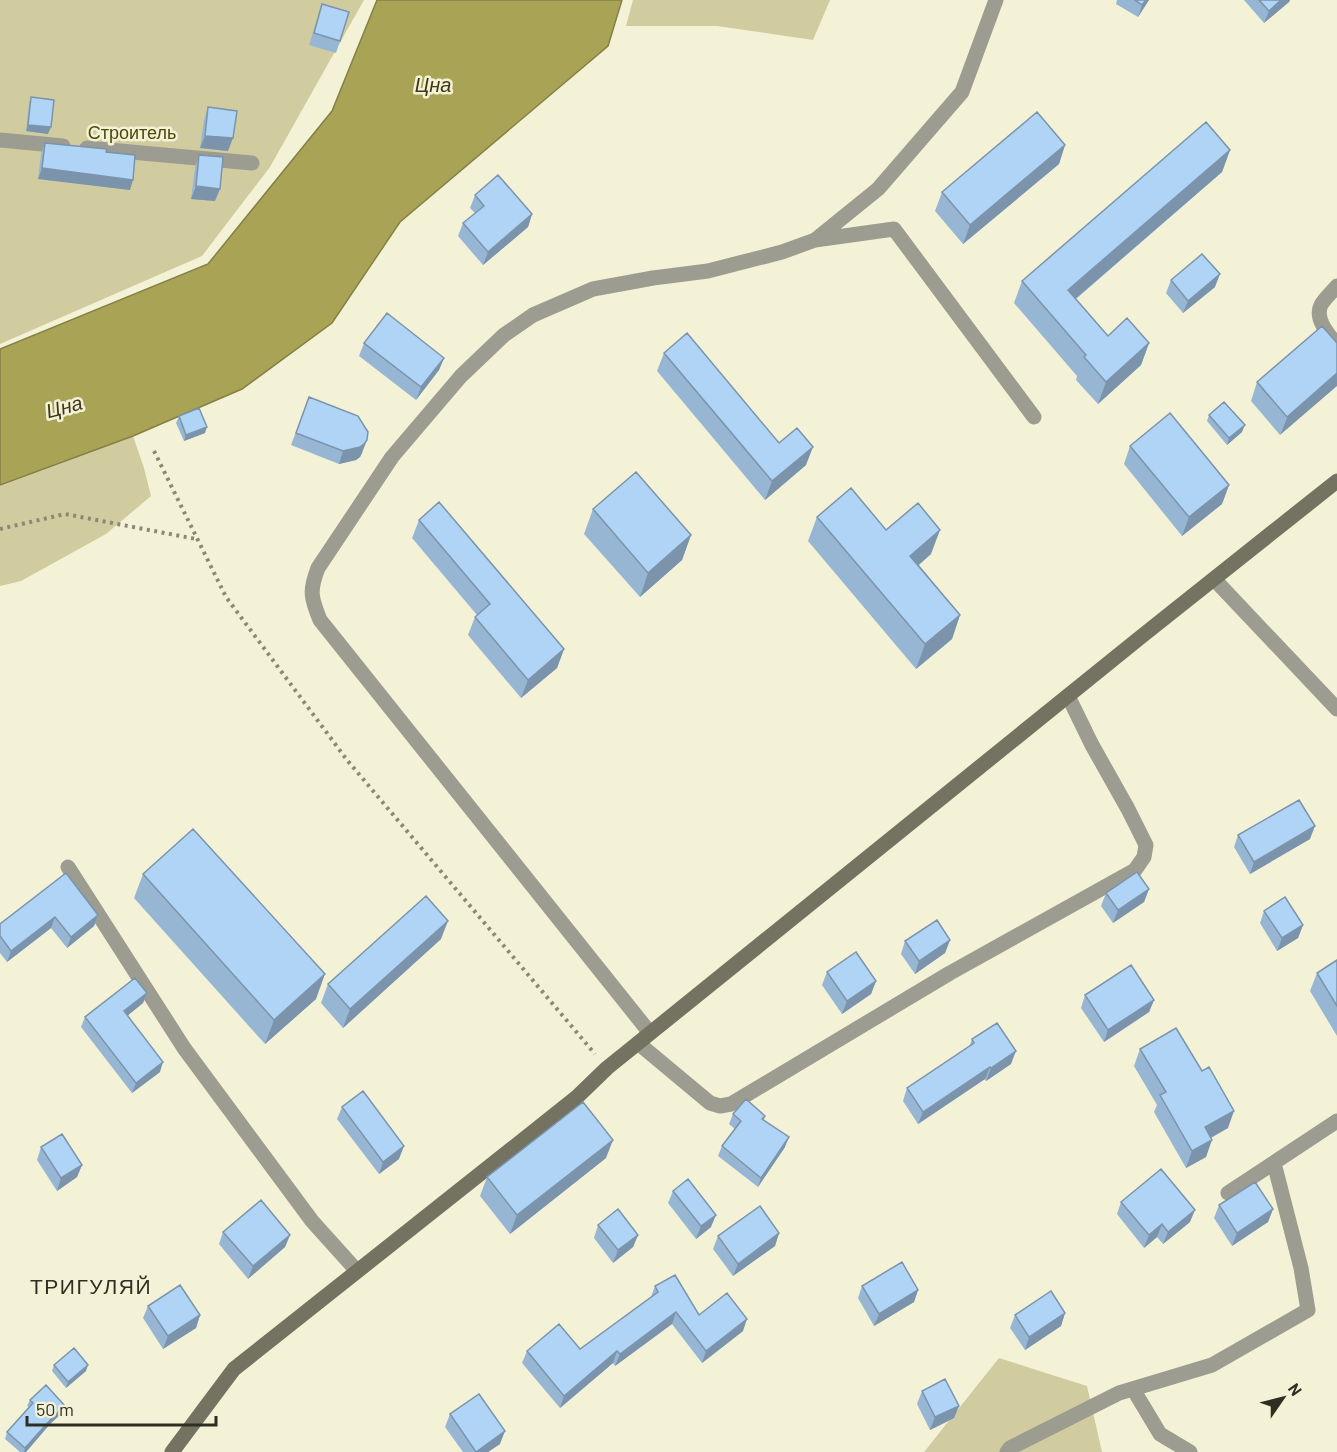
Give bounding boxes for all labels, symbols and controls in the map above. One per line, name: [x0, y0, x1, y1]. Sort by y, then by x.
water label: Цна: [415, 72, 451, 96]
park label: Строитель: [88, 121, 176, 143]
water label: Цна: [43, 390, 85, 422]
district label: ТРИГУЛЯЙ: [30, 1273, 152, 1298]
north arrow: [1253, 1368, 1313, 1428]
text: N: [1285, 1379, 1307, 1399]
scale bar: [27, 1389, 216, 1427]
text: 50 m: [36, 1398, 74, 1420]

